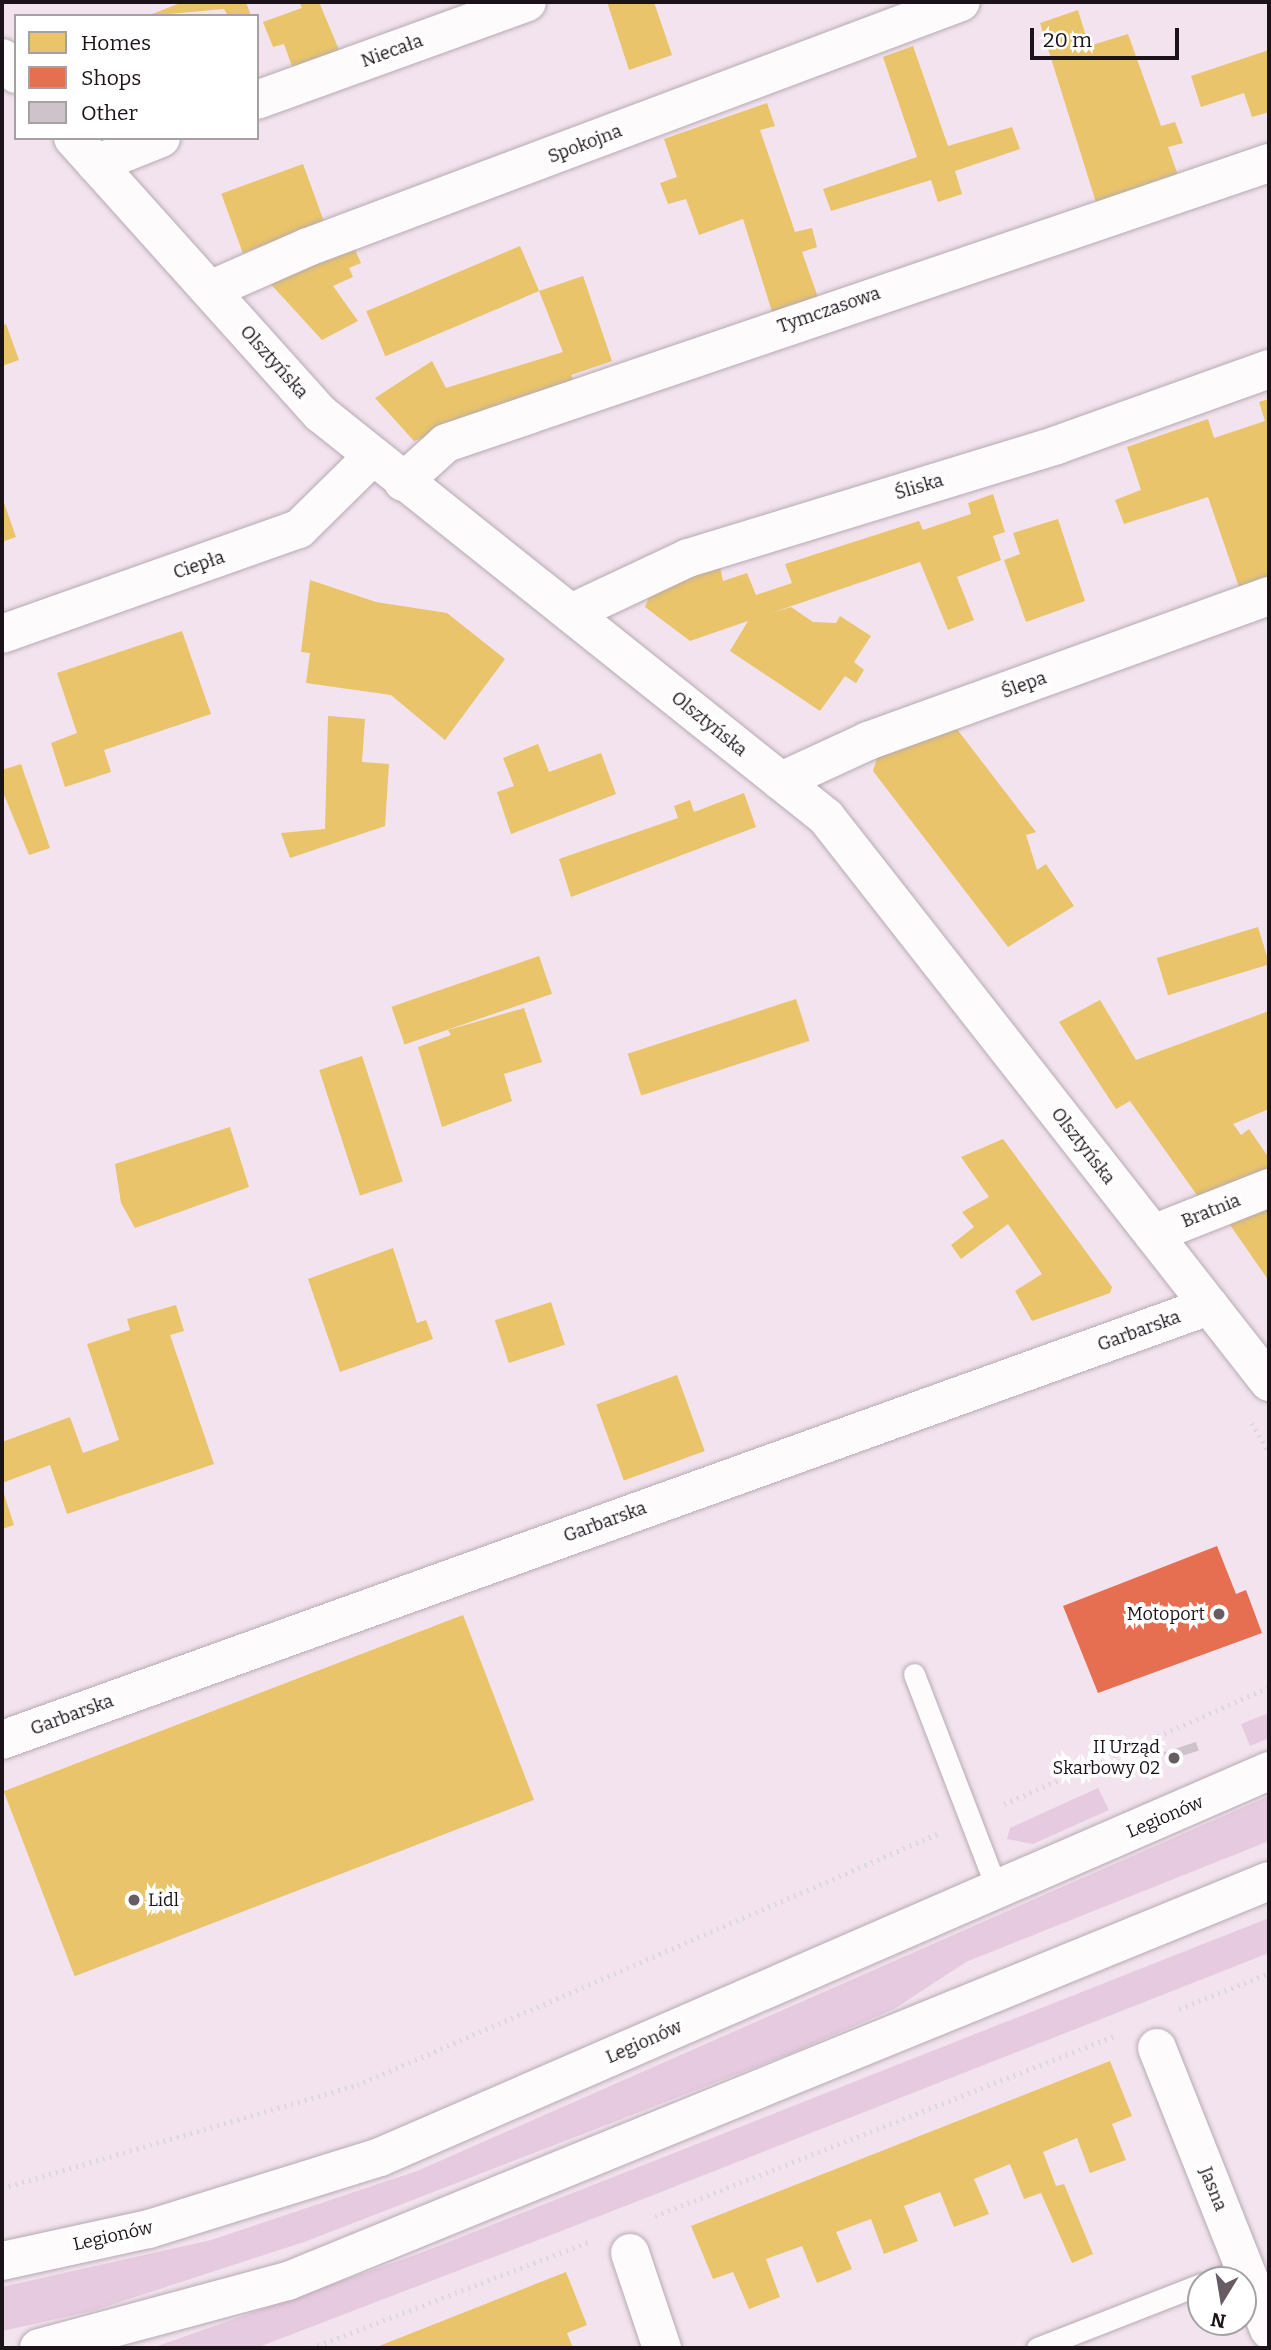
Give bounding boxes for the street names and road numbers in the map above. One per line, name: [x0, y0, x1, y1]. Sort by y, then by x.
street label: Niecała: [358, 30, 426, 72]
street label: Spokojna: [545, 120, 625, 168]
street label: Tymczasowa: [775, 282, 883, 338]
street label: Olsztyńska: [236, 321, 312, 403]
street label: Śliska: [892, 469, 946, 505]
street label: Ciepła: [170, 546, 228, 584]
street label: Ślepa: [999, 667, 1049, 703]
street label: Olsztyńska: [667, 687, 751, 761]
street label: Olsztyńska: [1046, 1103, 1120, 1189]
street label: Bratnia: [1179, 1189, 1243, 1233]
street label: Garbarska: [1095, 1306, 1183, 1356]
street label: Garbarska: [561, 1497, 649, 1547]
street label: Garbarska: [28, 1690, 116, 1740]
street label: Legionów: [1124, 1791, 1206, 1843]
street label: Legionów: [603, 2016, 685, 2068]
street label: Jasna: [1195, 2164, 1231, 2214]
street label: Legionów: [71, 2216, 155, 2256]

